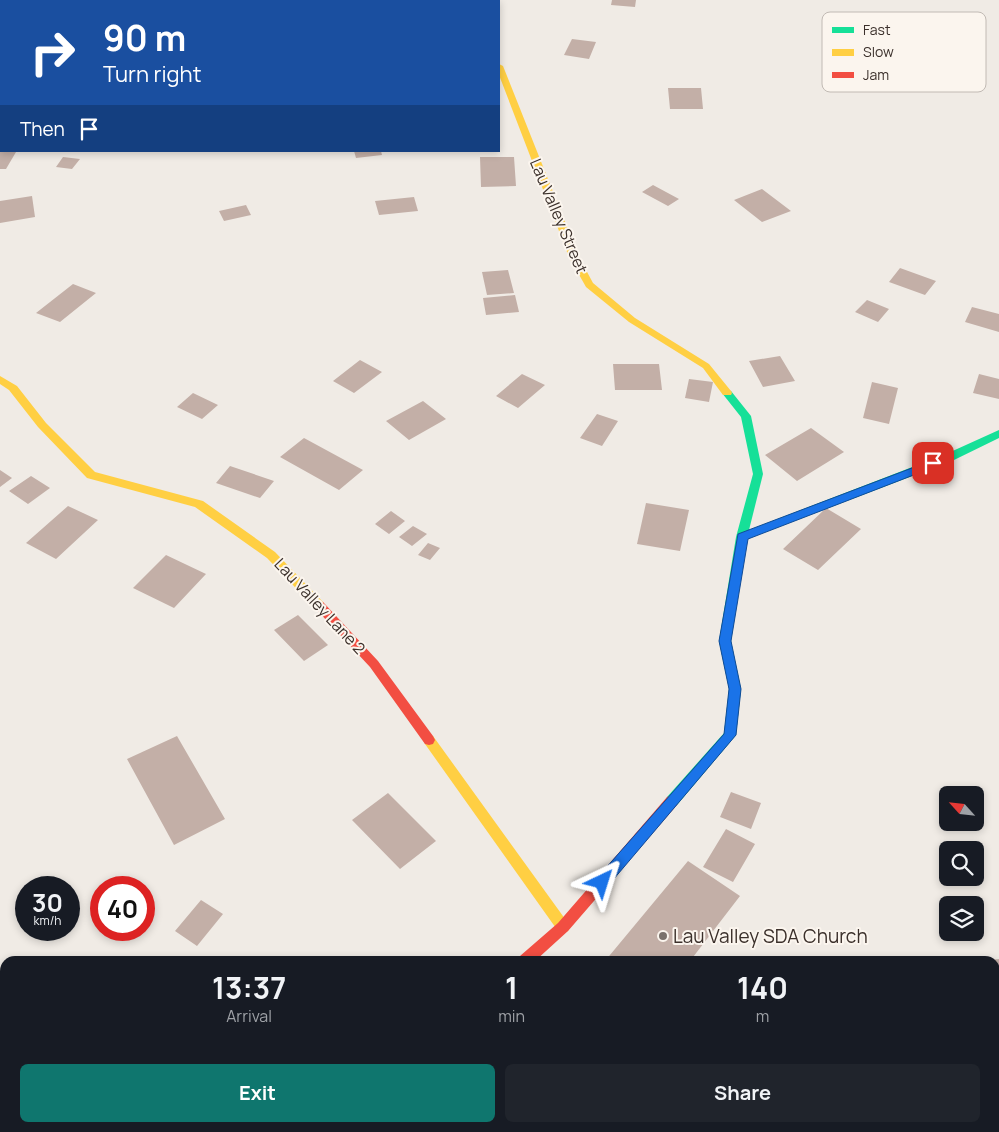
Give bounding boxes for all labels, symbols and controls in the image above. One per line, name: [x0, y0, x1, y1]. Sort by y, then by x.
legend: [822, 12, 986, 92]
text: 90 m: [103, 14, 186, 62]
icon: right: [20, 20, 85, 85]
text: Fast: [863, 20, 891, 39]
text: Slow: [863, 42, 894, 61]
text: Turn right: [103, 59, 201, 89]
text: Jam: [863, 65, 889, 84]
icon: arrive: [75, 115, 103, 143]
text: Then: [20, 116, 65, 142]
street label: Lau Valley Street: [525, 155, 593, 277]
pin: [912, 442, 954, 484]
icon: arrive: [919, 449, 947, 477]
street label: Lau Valley Lane 2: [270, 553, 370, 659]
north arrow: [939, 786, 984, 831]
map controls: [939, 786, 984, 941]
button: search: [939, 841, 984, 886]
position arrow: [575, 855, 627, 907]
speed limit sign: 40: [90, 876, 155, 941]
text: 30: [32, 885, 63, 920]
button: layers: [939, 896, 984, 941]
text: km/h: [34, 912, 61, 929]
place label: Lau Valley SDA Church: [673, 923, 868, 949]
marker: Lau Valley SDA Church: [657, 930, 669, 942]
text: 13:37: [212, 967, 286, 1008]
text: 1: [505, 967, 518, 1008]
text: 140: [737, 967, 788, 1008]
text: Arrival: [226, 1005, 272, 1027]
text: min: [498, 1005, 525, 1027]
text: m: [756, 1005, 769, 1027]
button: Exit: [20, 1064, 495, 1122]
button: Share: [505, 1064, 980, 1122]

